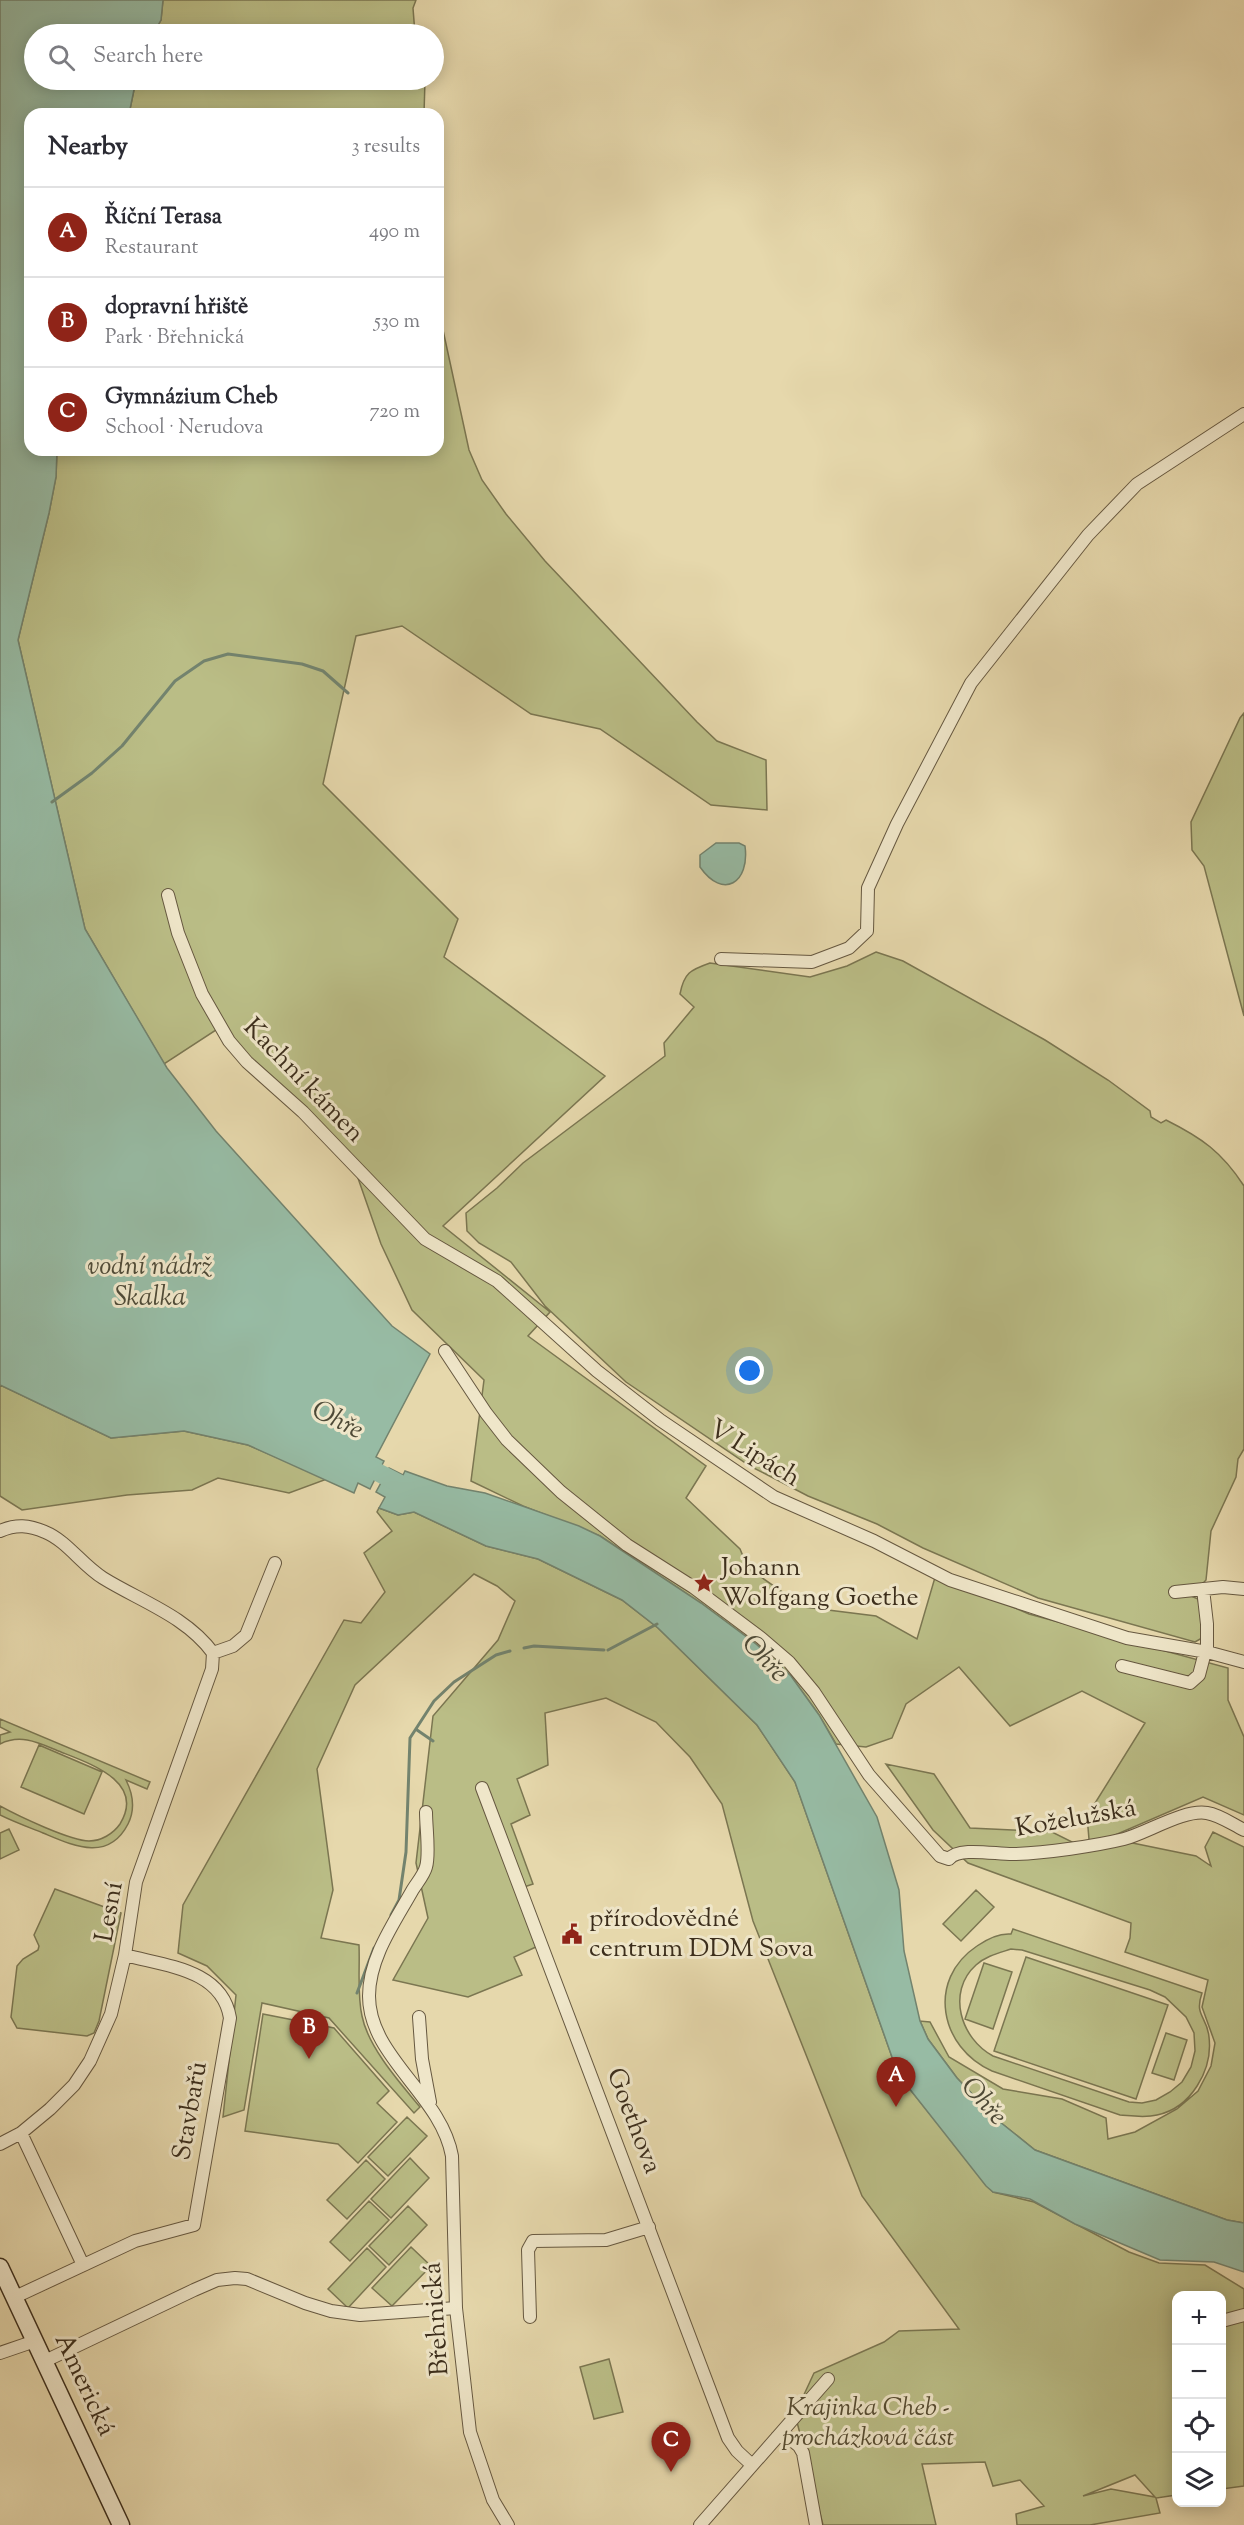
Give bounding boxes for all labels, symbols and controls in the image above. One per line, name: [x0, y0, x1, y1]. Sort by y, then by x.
search box: [24, 24, 444, 90]
icon: search: [45, 41, 78, 74]
text: Search here: [93, 41, 203, 73]
text: Nearby: [48, 129, 128, 166]
text: 3 results: [351, 133, 420, 162]
text: Říční Terasa: [105, 202, 222, 234]
text: A: [59, 218, 76, 247]
text: 490 m: [369, 218, 420, 247]
text: Restaurant: [105, 234, 198, 263]
text: dopravní hřiště: [105, 292, 248, 324]
text: B: [61, 308, 74, 337]
text: 530 m: [374, 308, 420, 337]
text: Park · Břehnická: [105, 324, 244, 353]
text: Gymnázium Cheb: [105, 382, 278, 414]
text: C: [59, 398, 76, 427]
text: 720 m: [369, 398, 420, 427]
text: School · Nerudova: [105, 414, 263, 443]
street label: Kachní kámen: [234, 1010, 372, 1152]
water label: vodní nádrž Skalka: [88, 1248, 212, 1318]
your location: [735, 1356, 764, 1385]
water label: Ohře: [304, 1391, 370, 1451]
street label: V Lipách: [701, 1411, 807, 1497]
place label: Johann Wolfgang Goethe: [719, 1550, 919, 1617]
place icon: Johann Wolfgang Goethe: [692, 1571, 716, 1595]
water label: Ohře: [732, 1626, 797, 1692]
street label: Koželužská: [1013, 1790, 1139, 1848]
street label: Lesní: [87, 1879, 133, 1945]
place label: přírodovědné centrum DDM Sova: [589, 1901, 813, 1968]
public building icon: přírodovědné centrum DDM Sova: [560, 1922, 584, 1946]
pin: B: [290, 2010, 328, 2059]
pin: A: [876, 2058, 916, 2107]
street label: Stavbařů: [164, 2059, 218, 2163]
street label: Goethova: [596, 2063, 670, 2179]
water label: Ohře: [951, 2069, 1015, 2135]
street label: Břehnická: [415, 2261, 459, 2377]
map controls: [1172, 2291, 1226, 2507]
button: +: [1172, 2291, 1226, 2345]
street label: Americká: [44, 2328, 124, 2442]
button: −: [1172, 2345, 1226, 2399]
park label: Krajinka Cheb - procházková část: [782, 2390, 955, 2457]
button: locate: [1172, 2399, 1226, 2453]
pin: C: [652, 2422, 690, 2472]
button: layers: [1172, 2453, 1226, 2507]

